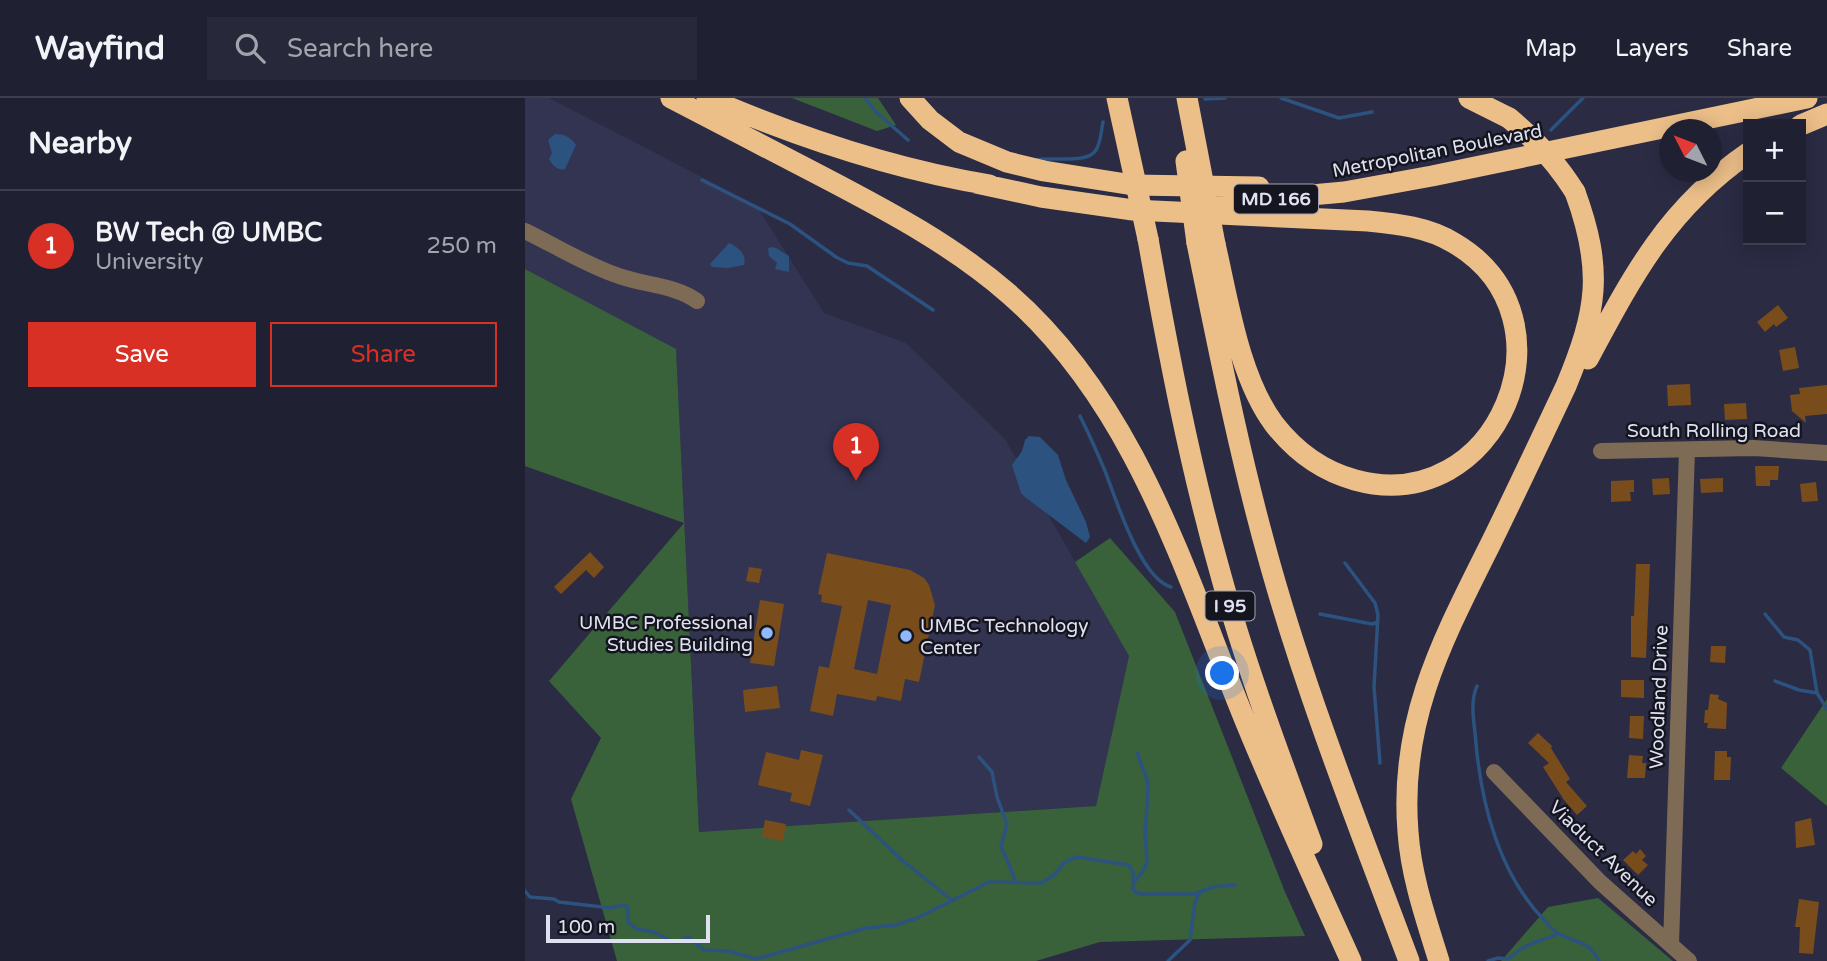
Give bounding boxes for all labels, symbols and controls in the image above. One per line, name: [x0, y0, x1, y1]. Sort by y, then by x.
search box: [207, 17, 697, 80]
text: Wayfind: [35, 29, 165, 68]
icon: search: [231, 29, 269, 67]
text: Search here: [287, 33, 433, 64]
text: Map: [1525, 34, 1577, 63]
text: Layers: [1615, 34, 1689, 63]
text: Share: [1727, 34, 1792, 63]
north arrow: [1659, 119, 1722, 182]
map controls: [1743, 119, 1806, 245]
button: +: [1743, 119, 1806, 182]
street label: Metropolitan Boulevard: [1330, 120, 1544, 182]
text: Nearby: [28, 125, 132, 162]
button: −: [1743, 182, 1806, 245]
road number: MD 166: [1234, 184, 1318, 214]
text: BW Tech @ UMBC: [95, 217, 322, 248]
text: 1: [44, 232, 58, 260]
text: 250 m: [427, 232, 497, 260]
text: University: [95, 248, 203, 276]
button: Save: [28, 322, 256, 387]
button: Share: [270, 322, 497, 387]
street label: South Rolling Road: [1627, 420, 1801, 442]
pin: 1: [833, 423, 879, 481]
road number: I 95: [1205, 592, 1255, 620]
place label: UMBC Professional Studies Building: [579, 612, 753, 656]
place label: UMBC Technology Center: [920, 615, 1088, 659]
marker: UMBC Professional Studies Building: [759, 625, 775, 641]
street label: Woodland Drive: [1645, 625, 1673, 769]
marker: UMBC Technology Center: [898, 628, 914, 644]
your location: [1205, 656, 1239, 690]
street label: Viaduct Avenue: [1544, 796, 1662, 911]
scale bar: [546, 912, 711, 944]
text: 100 m: [557, 916, 615, 938]

